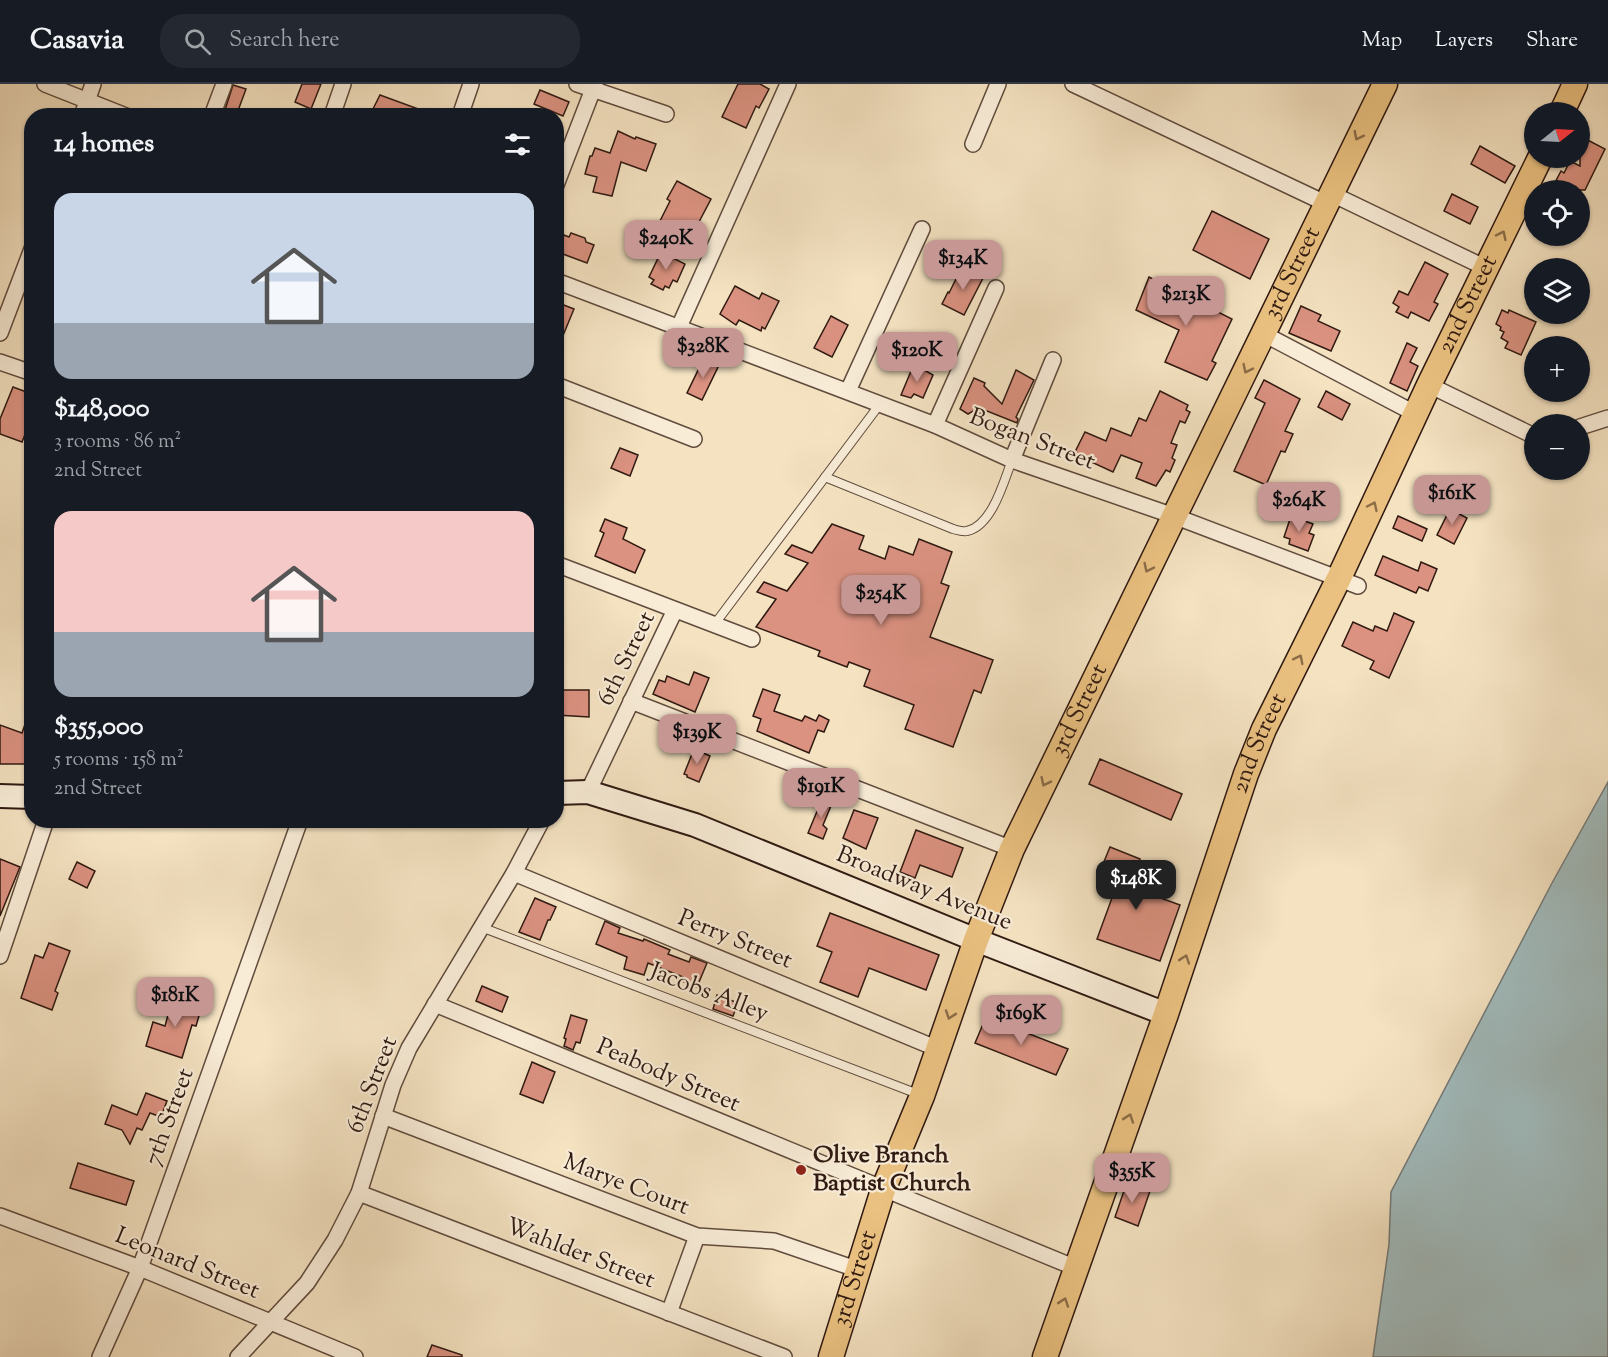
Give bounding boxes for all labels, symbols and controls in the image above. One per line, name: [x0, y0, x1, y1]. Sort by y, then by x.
search box: [160, 14, 580, 68]
text: Casavia: [30, 21, 124, 61]
icon: search: [181, 25, 214, 58]
text: Search here: [229, 25, 339, 57]
text: Map: [1362, 26, 1402, 56]
text: Layers: [1435, 26, 1493, 56]
text: Share: [1526, 26, 1578, 56]
north arrow: [1524, 102, 1590, 168]
map controls: [1524, 102, 1590, 480]
text: 14 homes: [54, 126, 154, 163]
icon: filters: [501, 128, 534, 161]
one-way arrow: [1354, 130, 1366, 141]
button: locate: [1524, 180, 1590, 246]
pin: $240K: [624, 220, 708, 271]
street label: 3rd Street: [1256, 221, 1330, 325]
text: $240K: [639, 225, 693, 254]
one-way arrow: [1494, 231, 1506, 242]
icon: home: [240, 232, 348, 340]
pin: $134K: [921, 240, 1005, 291]
text: $134K: [938, 245, 988, 274]
street label: 2nd Street: [1430, 250, 1507, 360]
button: layers: [1524, 258, 1590, 324]
pin: $213K: [1144, 276, 1228, 327]
text: $213K: [1161, 281, 1211, 310]
pin: $328K: [661, 328, 745, 379]
pin: $120K: [875, 332, 959, 383]
text: $328K: [677, 333, 729, 362]
button: +: [1524, 336, 1590, 402]
text: $120K: [891, 337, 943, 366]
one-way arrow: [1242, 362, 1254, 373]
text: $148,000: [54, 391, 150, 428]
street label: Bogan Street: [964, 400, 1100, 480]
button: −: [1524, 414, 1590, 480]
text: 3 rooms · 86 m²: [54, 428, 181, 457]
text: 2nd Street: [54, 457, 142, 486]
pin: $161K: [1410, 475, 1494, 526]
text: $161K: [1428, 480, 1476, 509]
pin: $264K: [1257, 482, 1341, 533]
text: $264K: [1272, 487, 1326, 516]
one-way arrow: [1365, 502, 1377, 513]
icon: home: [240, 550, 348, 658]
one-way arrow: [1144, 562, 1156, 573]
pin: $254K: [839, 575, 923, 626]
text: $254K: [855, 580, 907, 609]
street label: 6th Street: [590, 606, 664, 712]
one-way arrow: [1292, 655, 1303, 666]
street label: 3rd Street: [1043, 658, 1117, 762]
street label: 2nd Street: [1224, 688, 1296, 798]
text: $355,000: [54, 709, 143, 746]
pin: $139K: [655, 714, 739, 765]
text: $139K: [672, 719, 722, 748]
text: 5 rooms · 158 m²: [54, 746, 184, 775]
pin: $191K: [779, 768, 863, 819]
text: $191K: [797, 773, 845, 802]
text: 2nd Street: [54, 775, 142, 804]
one-way arrow: [1040, 775, 1052, 786]
street label: Broadway Avenue: [831, 838, 1017, 940]
pin: $148K: [1094, 860, 1178, 911]
text: $148K: [1110, 865, 1162, 894]
street label: Perry Street: [673, 902, 797, 978]
street label: Jacobs Alley: [643, 954, 773, 1031]
one-way arrow: [1177, 954, 1190, 964]
pin: $181K: [133, 977, 217, 1028]
text: $181K: [151, 982, 199, 1011]
pin: $169K: [979, 995, 1063, 1046]
text: $169K: [995, 1000, 1047, 1029]
one-way arrow: [945, 1009, 957, 1020]
street label: Peabody Street: [591, 1030, 745, 1122]
street label: 6th Street: [339, 1032, 407, 1138]
street label: 7th Street: [137, 1064, 203, 1170]
one-way arrow: [1122, 1113, 1135, 1124]
place label: Olive Branch Baptist Church: [813, 1139, 972, 1201]
street label: Marye Court: [558, 1145, 694, 1225]
pin: $355K: [1090, 1153, 1174, 1204]
text: $355K: [1108, 1158, 1156, 1187]
marker: Olive Branch Baptist Church: [794, 1163, 808, 1177]
street label: Wahlder Street: [500, 1210, 660, 1298]
street label: Leonard Street: [110, 1220, 264, 1308]
street label: 3rd Street: [824, 1226, 886, 1331]
one-way arrow: [1057, 1297, 1070, 1308]

